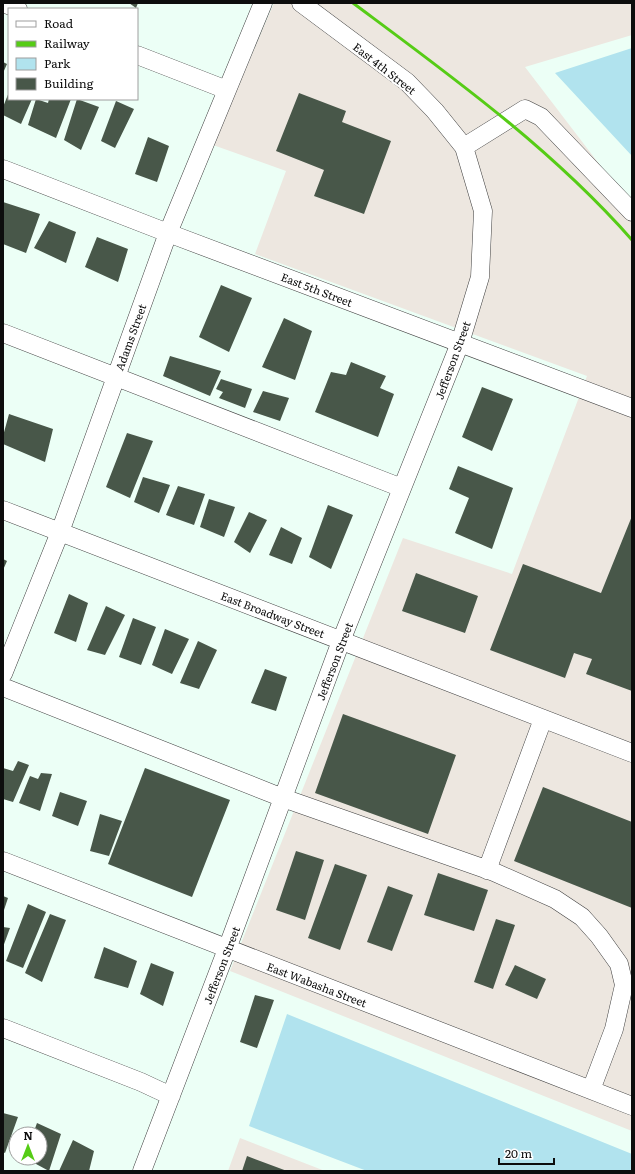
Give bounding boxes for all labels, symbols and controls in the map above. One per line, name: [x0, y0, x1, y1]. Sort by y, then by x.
legend: [8, 8, 138, 100]
text: Road: [44, 14, 74, 32]
text: Railway: [44, 34, 90, 52]
street label: East 4th Street: [350, 38, 420, 98]
text: Park: [44, 54, 71, 72]
text: Building: [44, 74, 94, 92]
street label: East 5th Street: [279, 268, 356, 310]
street label: Adams Street: [111, 301, 150, 373]
street label: Jefferson Street: [430, 318, 474, 401]
street label: East Broadway Street: [219, 587, 328, 641]
street label: Jefferson Street: [312, 619, 356, 702]
street label: Jefferson Street: [199, 923, 243, 1006]
street label: East Wabasha Street: [265, 958, 370, 1011]
north arrow: [8, 1126, 48, 1166]
text: N: [23, 1127, 33, 1143]
scale bar: [499, 1140, 554, 1166]
text: 20 m: [505, 1144, 532, 1162]

